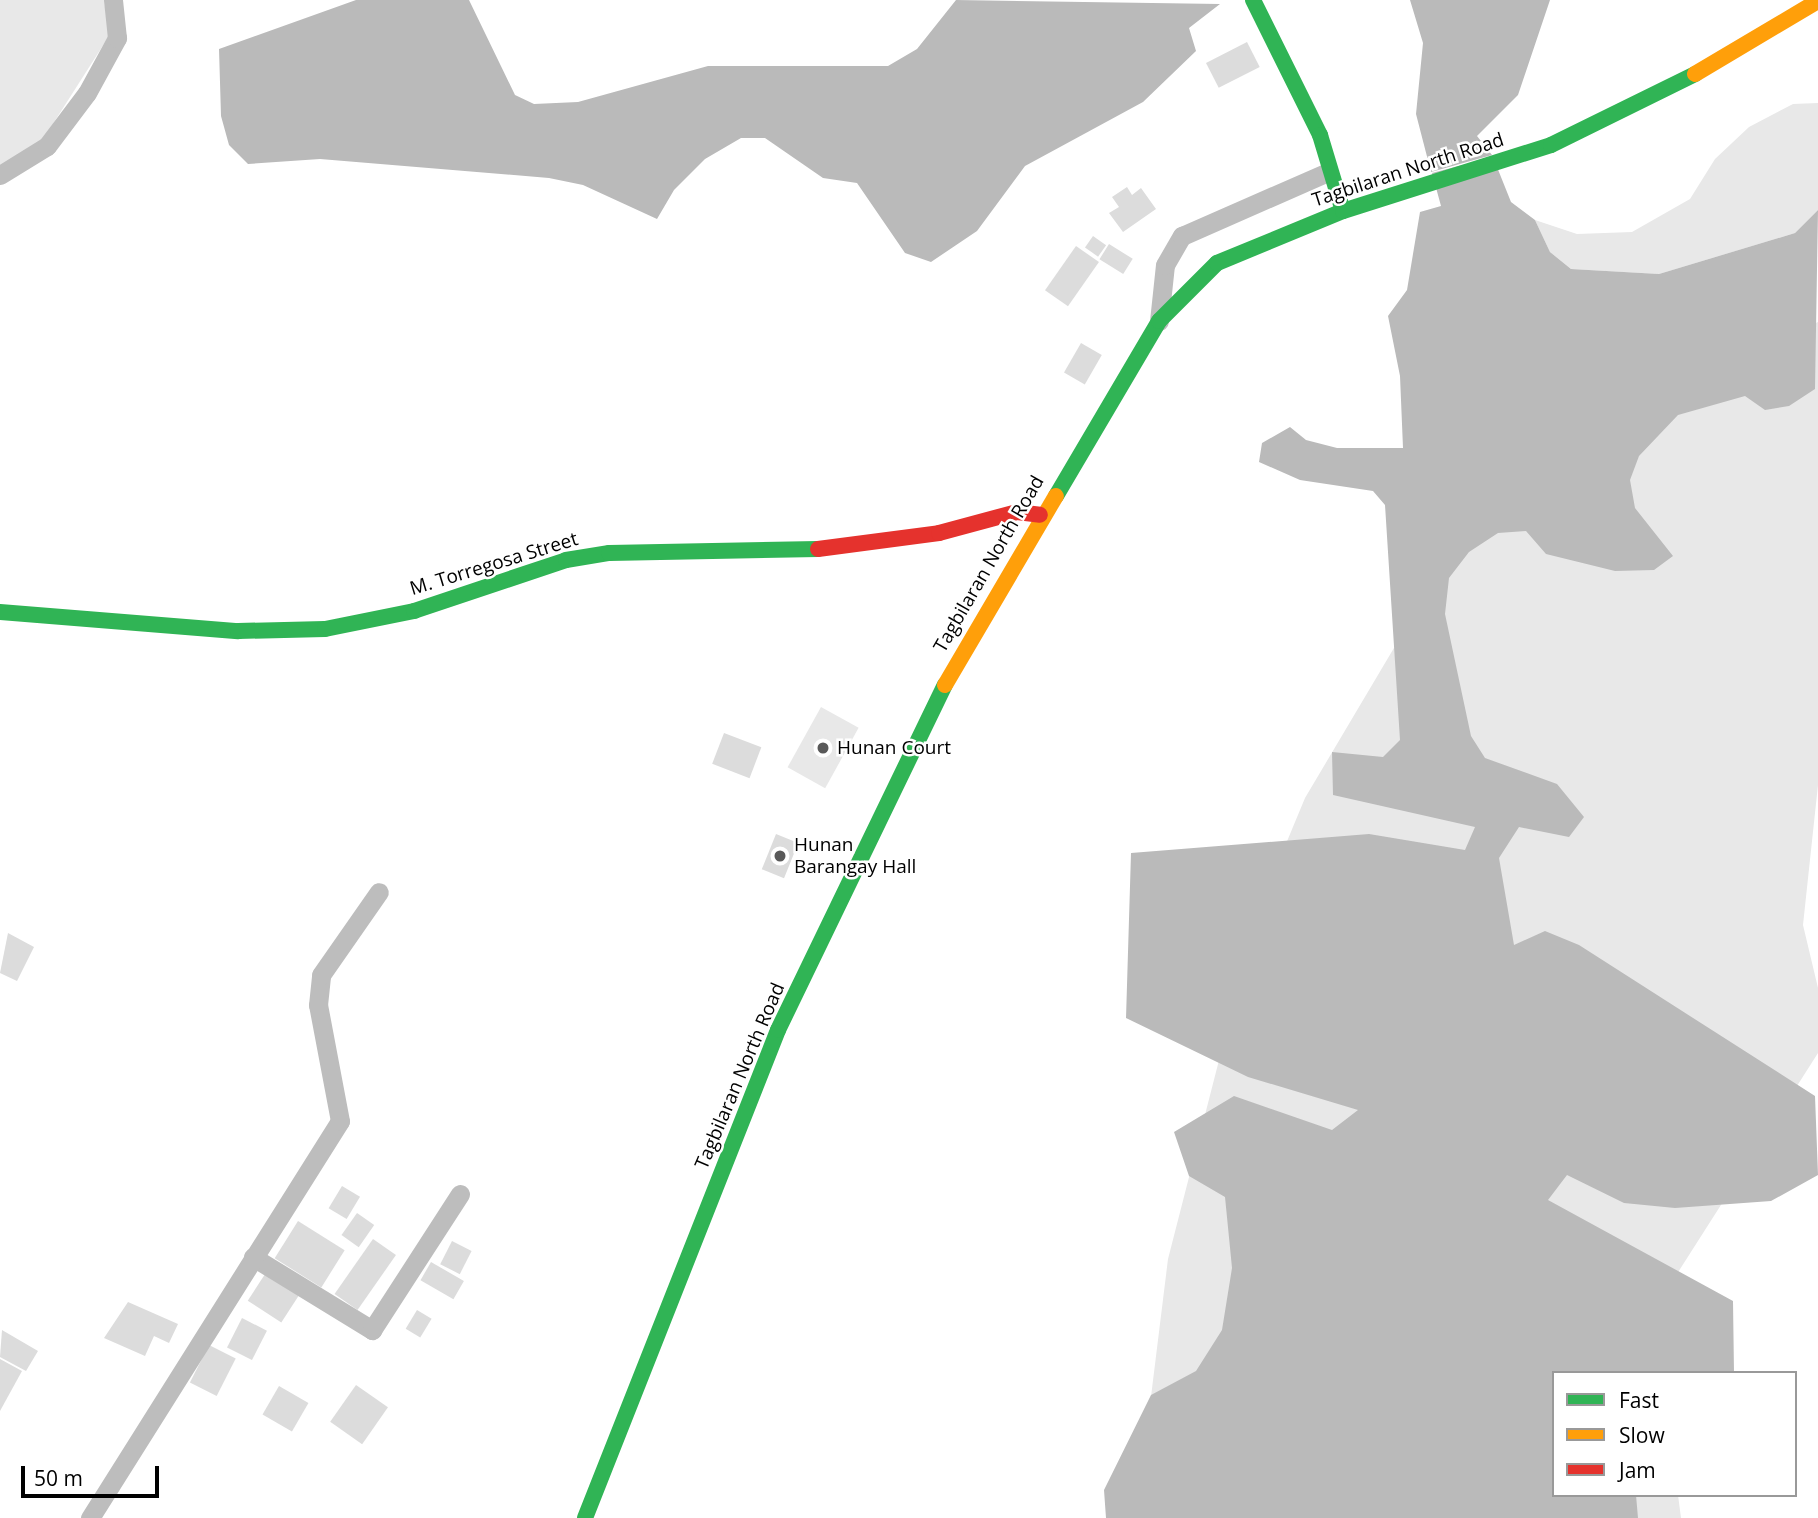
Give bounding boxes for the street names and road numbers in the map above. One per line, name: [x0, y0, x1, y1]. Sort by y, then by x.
street label: Tagbilaran North Road: [1309, 128, 1507, 212]
street label: Tagbilaran North Road: [929, 472, 1049, 656]
street label: M. Torregosa Street: [407, 528, 581, 600]
street label: Tagbilaran North Road: [690, 979, 790, 1173]

